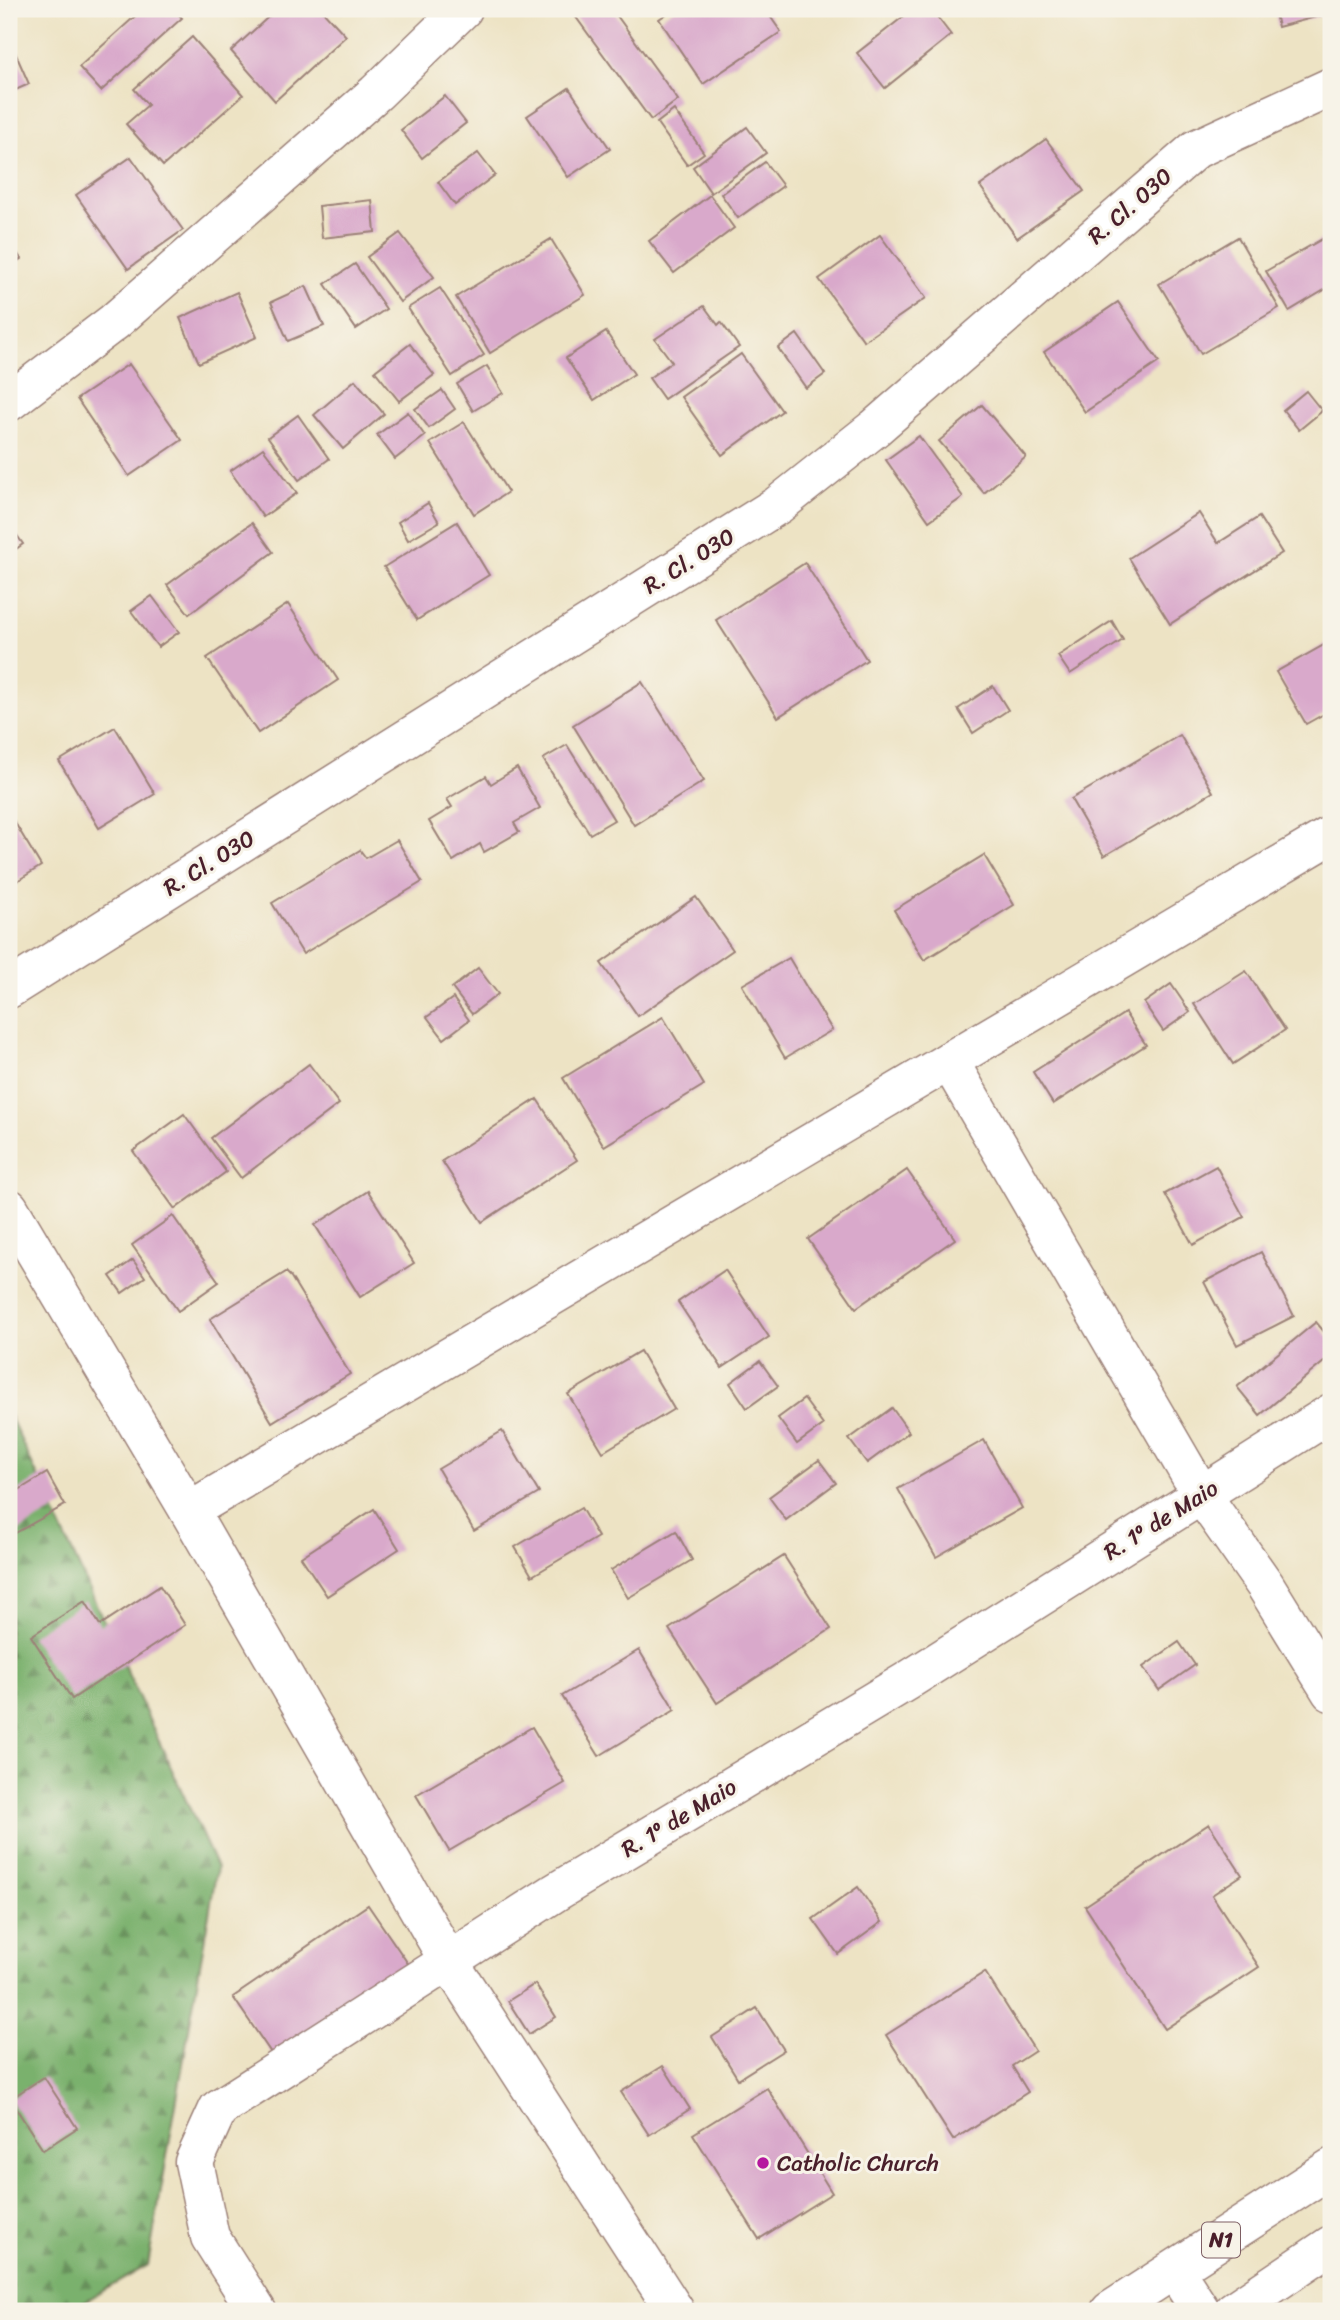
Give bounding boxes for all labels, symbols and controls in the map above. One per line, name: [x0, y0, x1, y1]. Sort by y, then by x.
street label: R. Cl. 030: [1078, 157, 1182, 255]
street label: R. Cl. 030: [635, 516, 743, 606]
street label: R. Cl. 030: [155, 818, 263, 908]
street label: R. 1º de Maio: [1095, 1468, 1227, 1572]
street label: R. 1º de Maio: [613, 1767, 745, 1869]
place label: Catholic Church: [777, 2143, 939, 2184]
marker: Catholic Church: [755, 2155, 771, 2171]
road number: N1: [1202, 2222, 1240, 2258]

